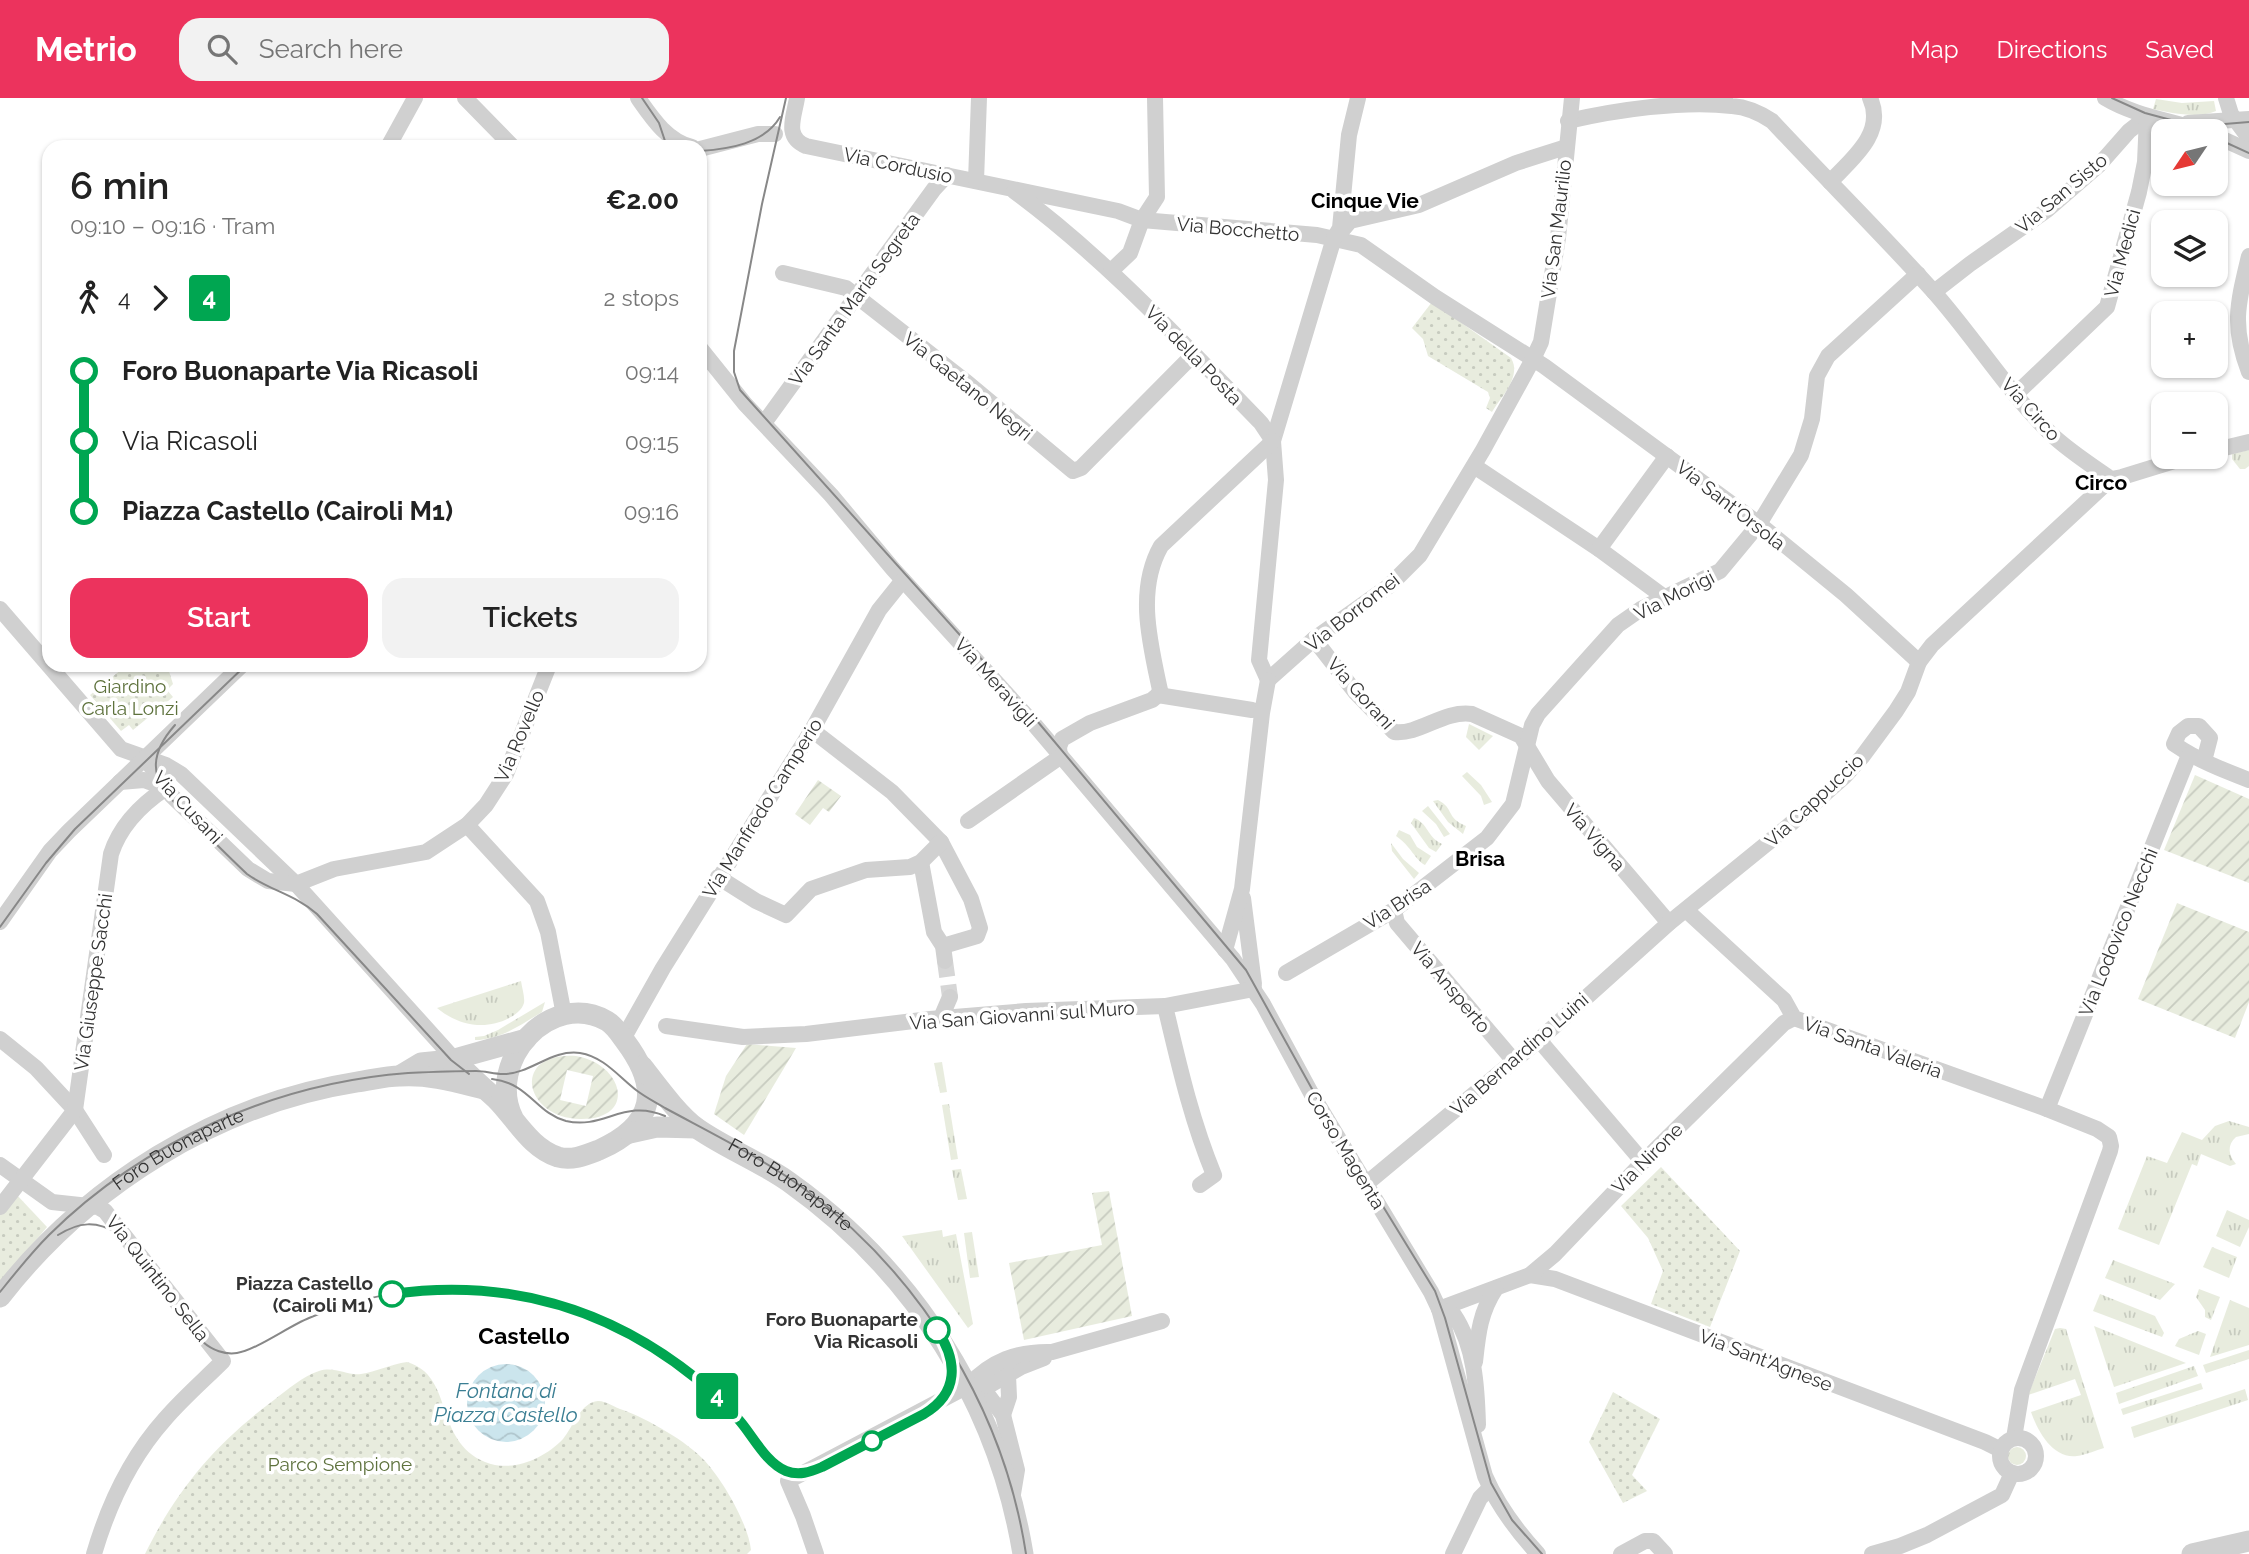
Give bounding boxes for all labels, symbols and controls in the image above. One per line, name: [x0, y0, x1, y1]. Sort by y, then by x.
search box: [179, 18, 669, 81]
text: Metrio: [35, 30, 137, 69]
icon: search: [203, 30, 241, 68]
text: Search here: [259, 34, 403, 64]
text: Map: [1910, 35, 1959, 64]
text: Directions: [1997, 35, 2107, 64]
text: Saved: [2145, 35, 2214, 64]
north arrow: [2151, 119, 2228, 196]
map controls: [2151, 119, 2228, 469]
street label: Via Cordusio: [842, 143, 954, 187]
street label: Via San Sisto: [2011, 148, 2111, 238]
street label: Via San Maurilio: [1537, 158, 1575, 300]
text: 6 min: [70, 163, 170, 208]
text: €2.00: [606, 185, 679, 215]
district label: Cinque Vie: [1311, 188, 1419, 213]
street label: Via Medici: [2100, 206, 2144, 300]
street label: Via Santa Maria Segreta: [784, 208, 924, 390]
button: layers: [2151, 210, 2228, 287]
text: 09:10 – 09:16 · Tram: [70, 212, 275, 239]
street label: Via Bocchetto: [1176, 213, 1300, 245]
icon: walk: [70, 279, 108, 317]
icon: forward: [141, 279, 179, 317]
text: 4: [203, 283, 216, 312]
text: 4: [118, 284, 131, 311]
text: 2 stops: [604, 284, 679, 311]
street label: Via della Posta: [1141, 301, 1247, 409]
button: +: [2151, 301, 2228, 378]
street label: Via Gaetano Negri: [899, 327, 1037, 445]
text: Foro Buonaparte Via Ricasoli: [122, 356, 478, 386]
text: 09:14: [625, 358, 679, 385]
street label: Via Circo: [1997, 373, 2065, 445]
button: −: [2151, 392, 2228, 469]
text: Via Ricasoli: [122, 426, 258, 456]
text: 09:15: [625, 428, 679, 455]
street label: Via Sant'Orsola: [1672, 456, 1790, 554]
district label: Circo: [2075, 470, 2127, 495]
text: Piazza Castello (Cairoli M1): [122, 496, 453, 526]
text: 09:16: [623, 498, 679, 525]
street label: Via Morigi: [1630, 566, 1718, 624]
street label: Via Borromei: [1301, 568, 1403, 656]
button: Start: [70, 578, 368, 658]
button: Tickets: [382, 578, 679, 658]
street label: Via Meravigli: [950, 633, 1042, 731]
street label: Via Gorani: [1323, 652, 1399, 734]
park label: Giardino Carla Lonzi: [81, 675, 179, 719]
street label: Via Rovello: [490, 687, 548, 785]
street label: Via Manfredo Camperio: [698, 714, 826, 902]
street label: Via Cappuccio: [1760, 749, 1868, 851]
street label: Via Cusani: [149, 766, 227, 848]
street label: Via Vigna: [1560, 799, 1630, 875]
street label: Via Lodovico Necchi: [2074, 845, 2162, 1019]
district label: Brisa: [1455, 846, 1505, 871]
street label: Via Brisa: [1359, 874, 1435, 934]
street label: Via Giuseppe Sacchi: [70, 892, 116, 1072]
street label: Via Ansperto: [1407, 937, 1495, 1037]
street label: Via Bernardino Luini: [1446, 988, 1592, 1120]
street label: Via San Giovanni sul Muro: [909, 996, 1135, 1034]
street label: Via Santa Valeria: [1801, 1012, 1945, 1082]
street label: Corso Magenta: [1302, 1087, 1390, 1213]
street label: Foro Buonaparte: [108, 1103, 247, 1194]
street label: Via Nirone: [1607, 1118, 1687, 1198]
street label: Foro Buonaparte: [725, 1133, 858, 1235]
street label: Via Quintino Sella: [102, 1211, 214, 1345]
place label: Piazza Castello (Cairoli M1): [236, 1272, 373, 1316]
marker: Piazza Castello (Cairoli M1): [379, 1281, 405, 1307]
place label: Foro Buonaparte Via Ricasoli: [765, 1308, 918, 1352]
marker: Foro Buonaparte Via Ricasoli: [924, 1317, 950, 1343]
district label: Castello: [478, 1322, 570, 1349]
street label: Via Sant'Agnese: [1696, 1324, 1836, 1396]
line badge: 4: [694, 1373, 740, 1419]
water label: Fontana di Piazza Castello: [434, 1378, 578, 1427]
text: 4: [710, 1381, 724, 1410]
unlabelled marker: [862, 1431, 882, 1451]
park label: Parco Sempione: [268, 1453, 412, 1475]

